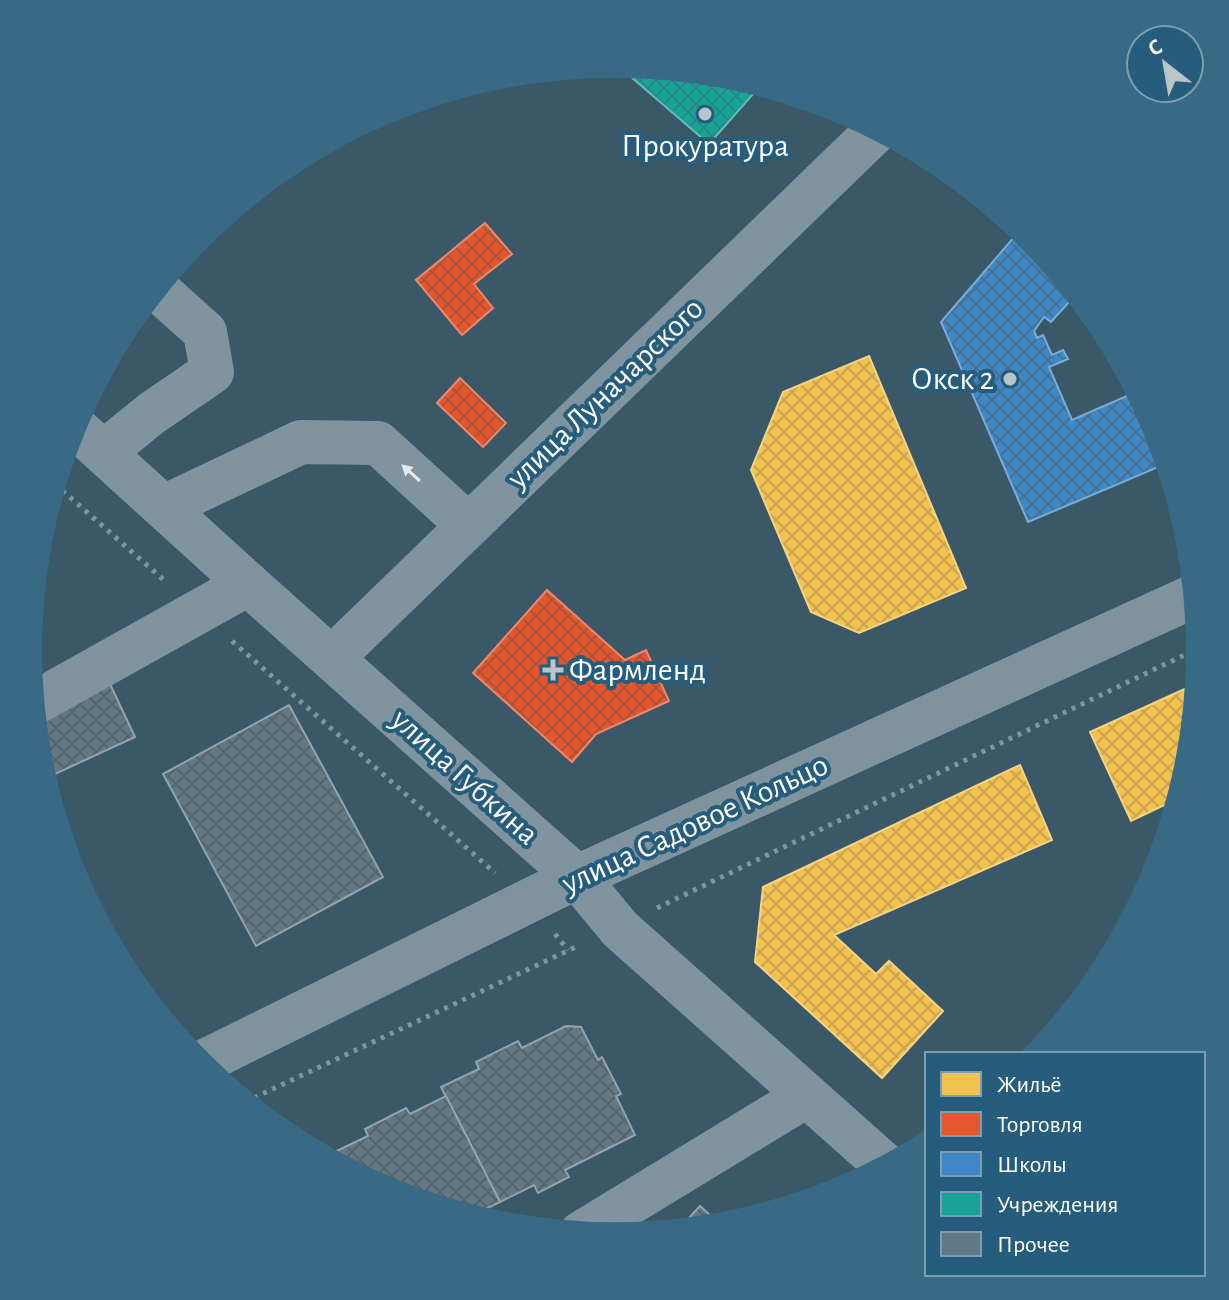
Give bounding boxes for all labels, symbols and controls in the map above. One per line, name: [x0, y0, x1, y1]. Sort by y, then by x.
north arrow: [1125, 24, 1205, 104]
text: С: [1144, 35, 1166, 60]
marker: Прокуратура: [696, 105, 714, 123]
place label: Прокуратура: [621, 130, 789, 162]
street label: улица Луначарского: [500, 292, 709, 495]
place label: Окск 2: [911, 363, 994, 395]
marker: Окск 2: [1001, 370, 1019, 388]
one-way arrow: [401, 464, 420, 482]
place label: Фармленд: [569, 654, 706, 686]
marker: Фармленд: [544, 661, 562, 679]
street label: улица Губкина: [385, 702, 545, 851]
street label: улица Садовое Кольцо: [556, 748, 833, 900]
legend: [925, 1052, 1205, 1276]
text: Жильё: [997, 1073, 1062, 1097]
text: Торговля: [997, 1113, 1083, 1137]
text: Школы: [997, 1153, 1067, 1177]
text: Учреждения: [997, 1193, 1119, 1217]
text: Прочее: [997, 1233, 1070, 1257]

